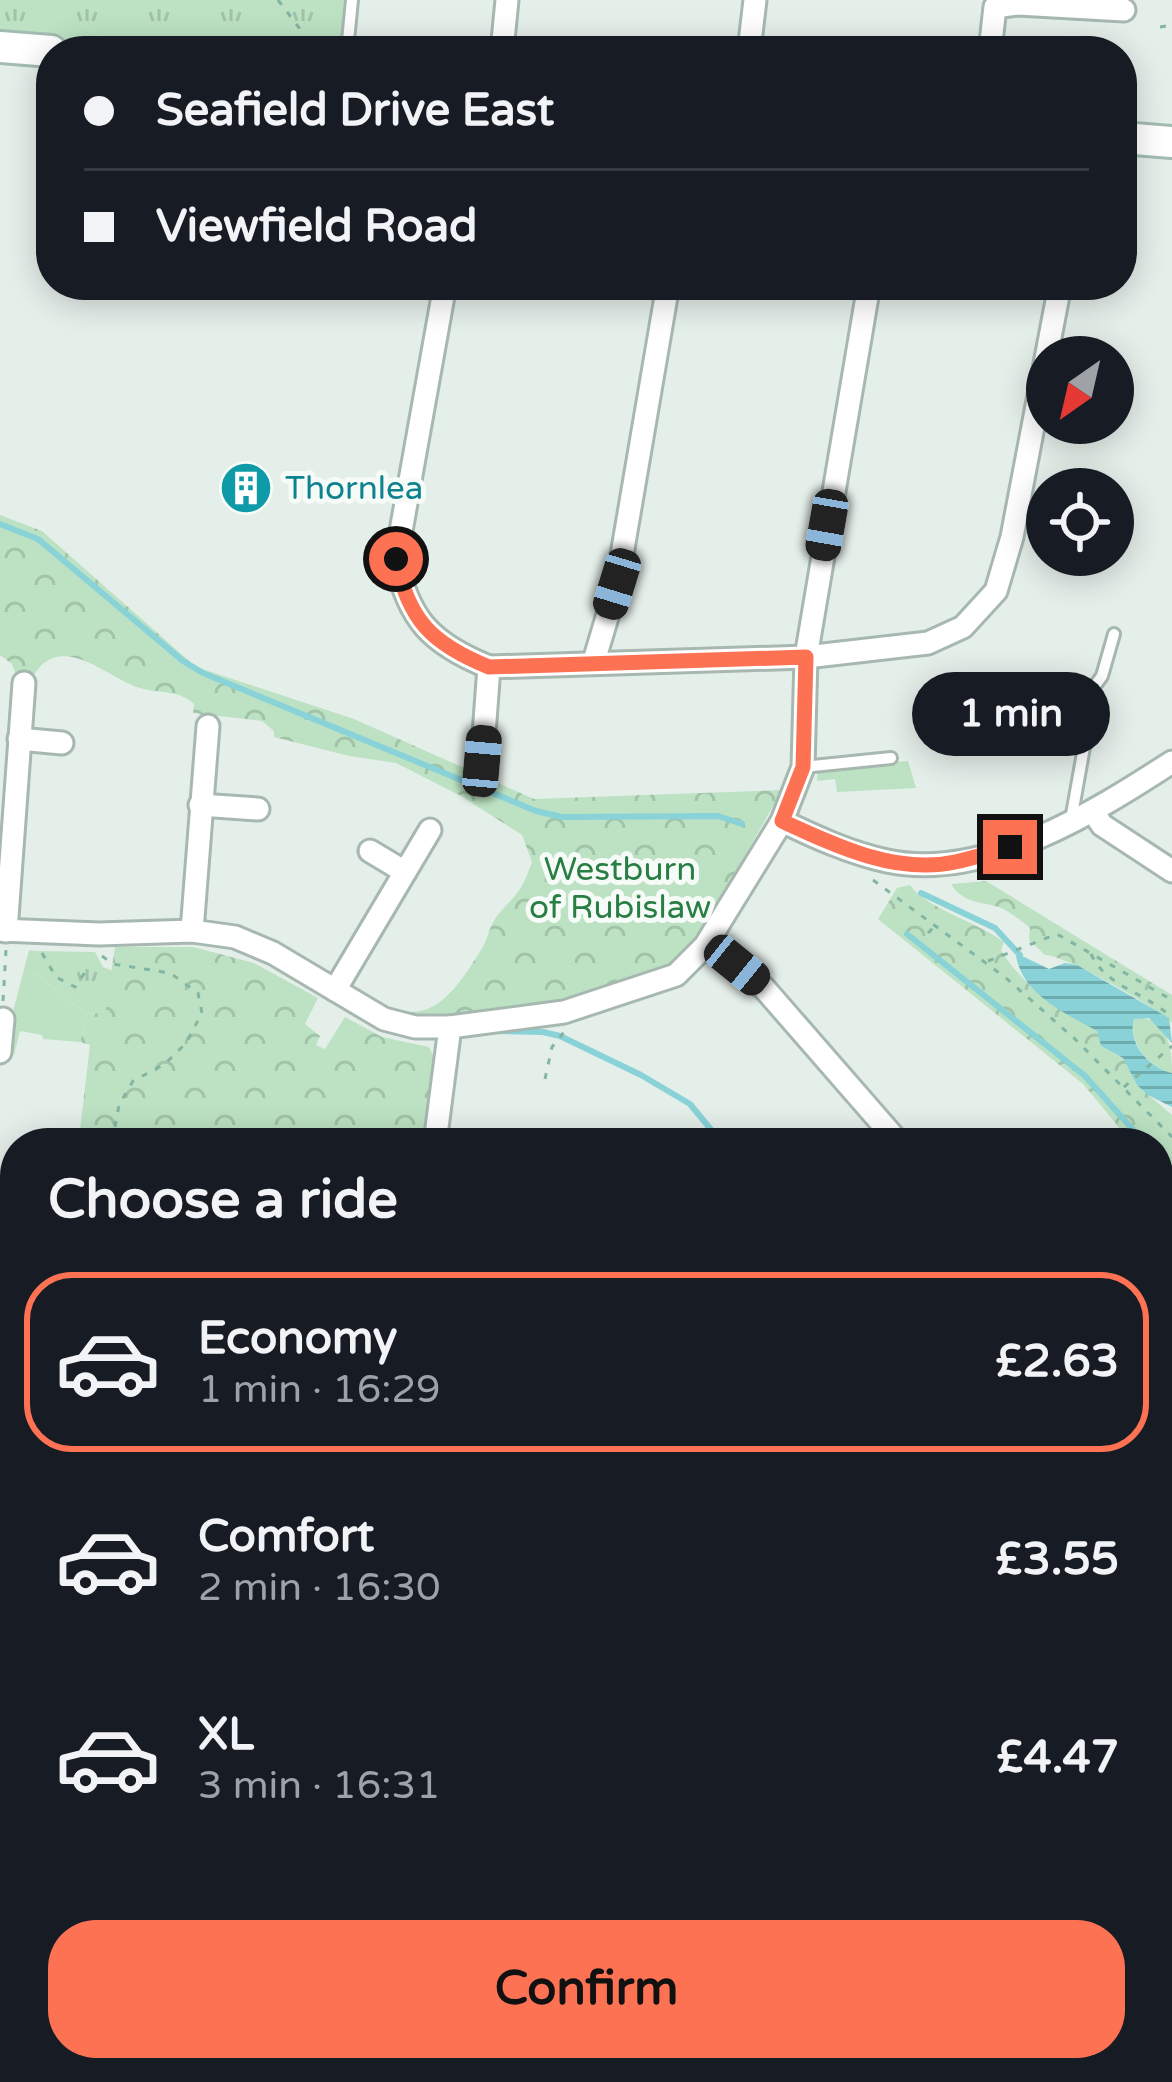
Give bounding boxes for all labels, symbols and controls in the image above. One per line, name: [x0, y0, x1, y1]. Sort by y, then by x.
text: Seafield Drive East: [156, 84, 554, 138]
text: Viewfield Road: [156, 200, 477, 254]
north arrow: [1026, 336, 1134, 444]
map controls: [1026, 336, 1134, 576]
building icon: Thornlea: [218, 460, 274, 516]
button: locate: [1026, 468, 1134, 576]
place label: Thornlea: [285, 469, 423, 508]
car: [803, 486, 851, 564]
route start: [369, 532, 423, 586]
car: [589, 544, 645, 624]
callout: 1 min: [911, 673, 1109, 757]
text: 1 min: [959, 690, 1063, 737]
car: [461, 724, 503, 798]
route end: [983, 820, 1037, 874]
park label: Westburn of Rubislaw: [529, 850, 711, 927]
car: [698, 928, 776, 1002]
text: Choose a ride: [48, 1167, 398, 1232]
icon: car: [54, 1308, 162, 1416]
text: Economy: [198, 1312, 397, 1366]
text: £2.63: [995, 1335, 1119, 1389]
text: 1 min · 16:29: [198, 1366, 440, 1413]
icon: car: [54, 1506, 162, 1614]
text: Comfort: [198, 1510, 374, 1564]
text: £3.55: [995, 1533, 1119, 1587]
text: 2 min · 16:30: [198, 1564, 440, 1611]
icon: car: [54, 1704, 162, 1812]
text: XL: [198, 1708, 254, 1762]
text: £4.47: [996, 1731, 1119, 1785]
text: 3 min · 16:31: [198, 1762, 440, 1809]
button: Confirm: [48, 1920, 1125, 2058]

